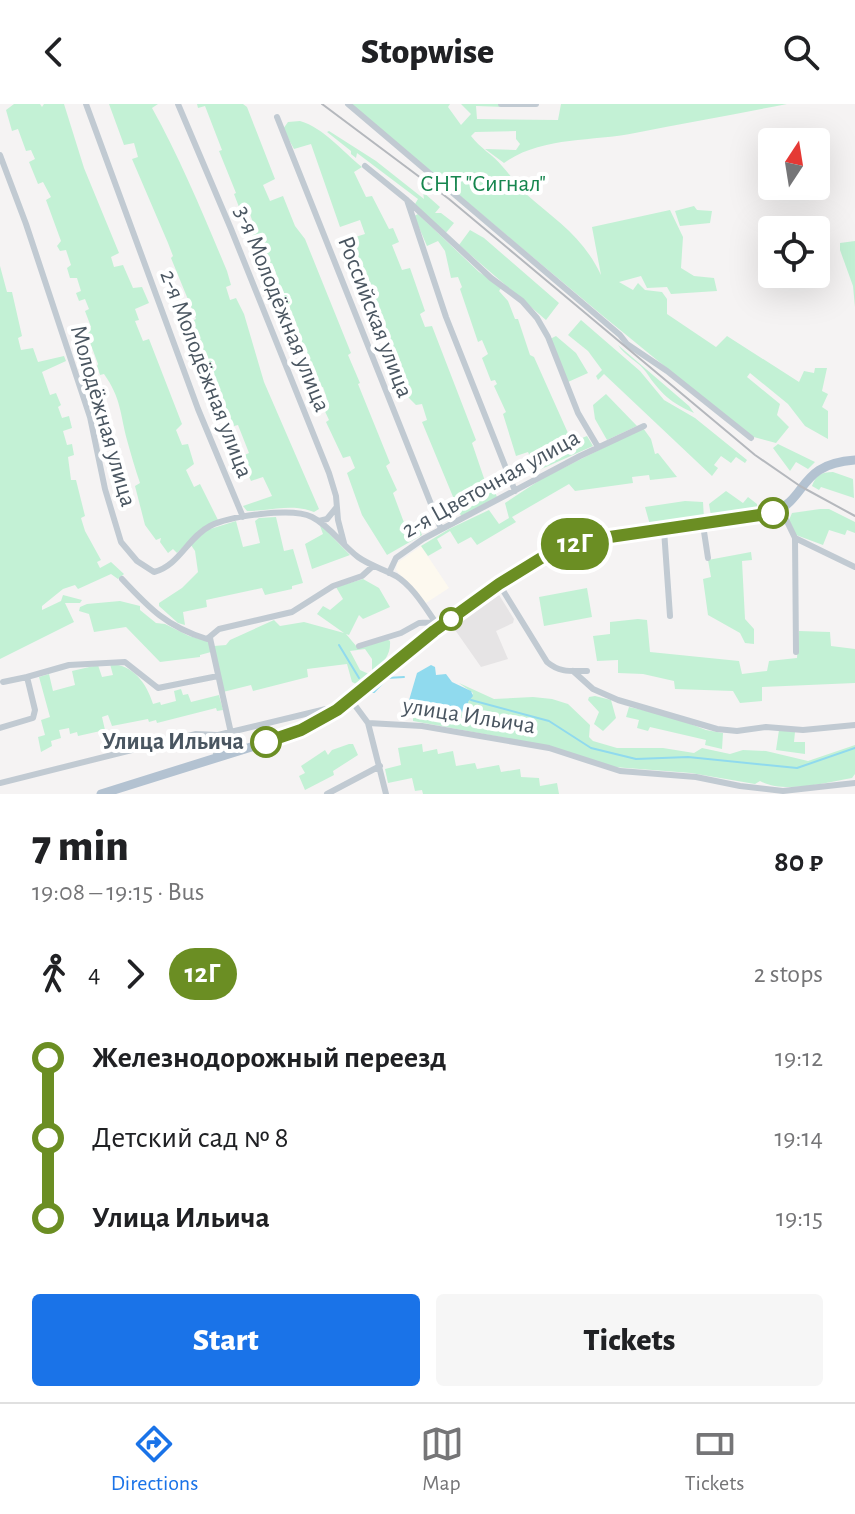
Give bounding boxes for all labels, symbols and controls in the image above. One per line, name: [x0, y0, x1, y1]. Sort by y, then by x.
icon: back: [32, 30, 76, 74]
icon: search: [779, 30, 823, 74]
text: Stopwise: [361, 34, 494, 70]
north arrow: [758, 128, 830, 200]
map controls: [758, 128, 830, 288]
park label: СНТ "Сигнал": [420, 172, 546, 196]
street label: 3-я Молодёжная улица: [230, 203, 334, 415]
button: locate: [758, 216, 830, 288]
street label: Российская улица: [333, 233, 417, 401]
street label: 2-я Молодёжная улица: [155, 267, 257, 481]
street label: Молодёжная улица: [66, 323, 140, 510]
street label: 2-я Цветочная улица: [398, 425, 584, 543]
unlabelled marker: [758, 498, 788, 528]
line badge: 12Г: [529, 518, 621, 570]
text: 12Г: [557, 530, 593, 558]
unlabelled marker: [440, 608, 462, 630]
street label: улица Ильича: [400, 694, 537, 738]
marker: Улица Ильича: [251, 727, 281, 757]
place label: Улица Ильича: [102, 730, 244, 754]
text: 7 min: [32, 825, 129, 869]
text: 80 ₽: [774, 847, 823, 877]
text: 19:08 – 19:15 · Bus: [32, 879, 204, 905]
icon: walk: [32, 952, 76, 996]
icon: forward: [113, 952, 157, 996]
text: 12Г: [185, 960, 221, 988]
text: 4: [88, 961, 101, 987]
text: 2 stops: [754, 961, 823, 987]
text: Железнодорожный переезд: [92, 1043, 447, 1073]
text: 19:12: [775, 1045, 823, 1071]
text: Детский сад № 8: [92, 1123, 289, 1153]
text: 19:14: [774, 1125, 823, 1151]
text: Улица Ильича: [92, 1203, 270, 1233]
text: 19:15: [776, 1205, 823, 1231]
button: Start: [32, 1294, 420, 1386]
button: Tickets: [436, 1294, 823, 1386]
tab: Directions: [111, 1422, 198, 1496]
tab: Map: [420, 1422, 464, 1496]
tab: Tickets: [685, 1422, 744, 1496]

